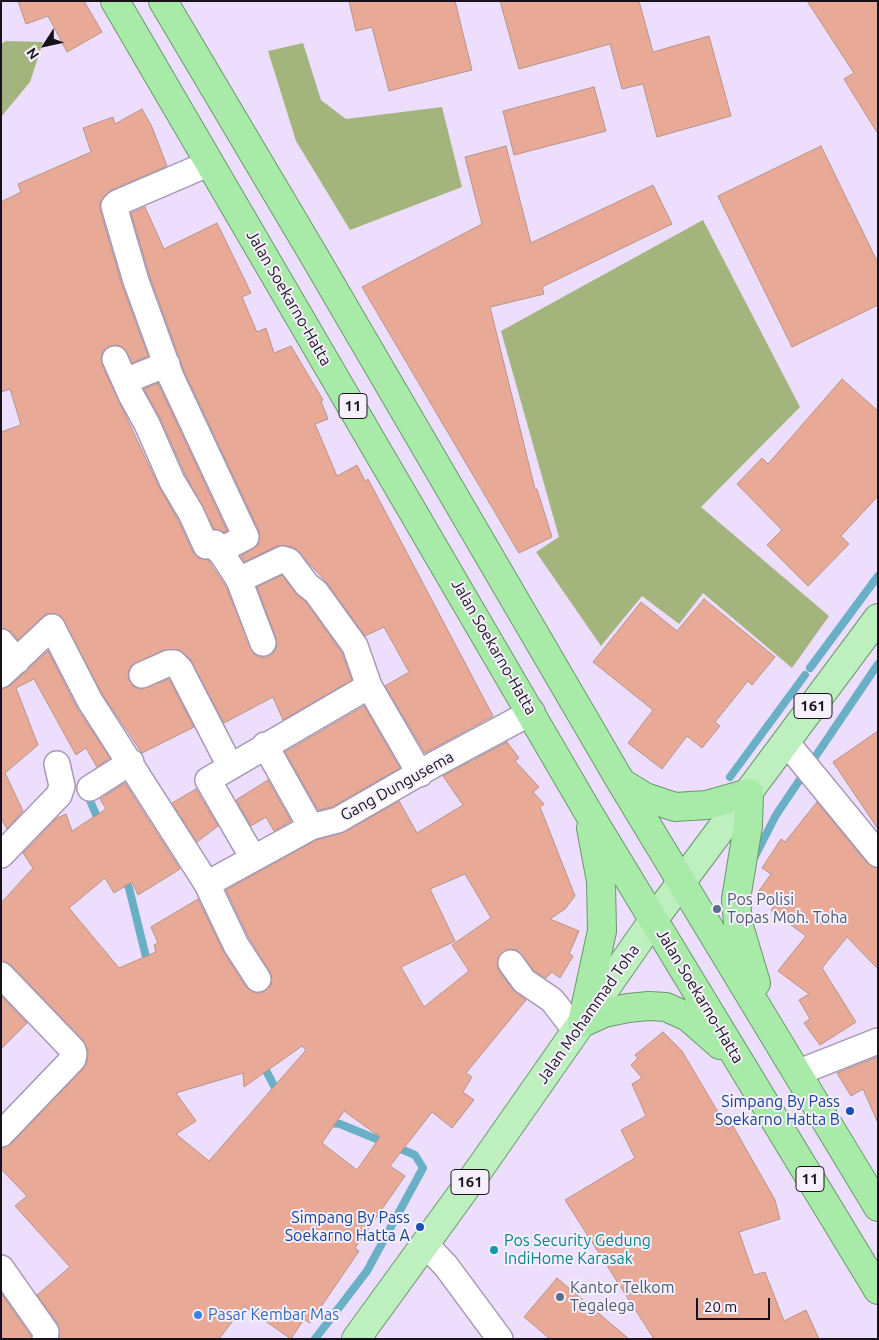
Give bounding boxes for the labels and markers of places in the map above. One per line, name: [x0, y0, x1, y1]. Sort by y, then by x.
place label: Pos Polisi Topas Moh. Toha: [727, 890, 848, 928]
marker: Pos Polisi Topas Moh. Toha: [711, 903, 723, 915]
place label: Simpang By Pass Soekarno Hatta B: [715, 1092, 840, 1130]
marker: Simpang By Pass Soekarno Hatta B: [844, 1105, 856, 1117]
place label: Simpang By Pass Soekarno Hatta A: [285, 1208, 410, 1246]
marker: Simpang By Pass Soekarno Hatta A: [414, 1221, 426, 1233]
place label: Pos Security Gedung IndiHome Karasak: [504, 1231, 651, 1269]
marker: Pos Security Gedung IndiHome Karasak: [488, 1244, 500, 1256]
place label: Kantor Telkom Tegalega: [570, 1278, 675, 1316]
marker: Kantor Telkom Tegalega: [554, 1291, 566, 1303]
place label: Pasar Kembar Mas: [208, 1305, 339, 1325]
marker: Pasar Kembar Mas: [192, 1309, 204, 1321]

